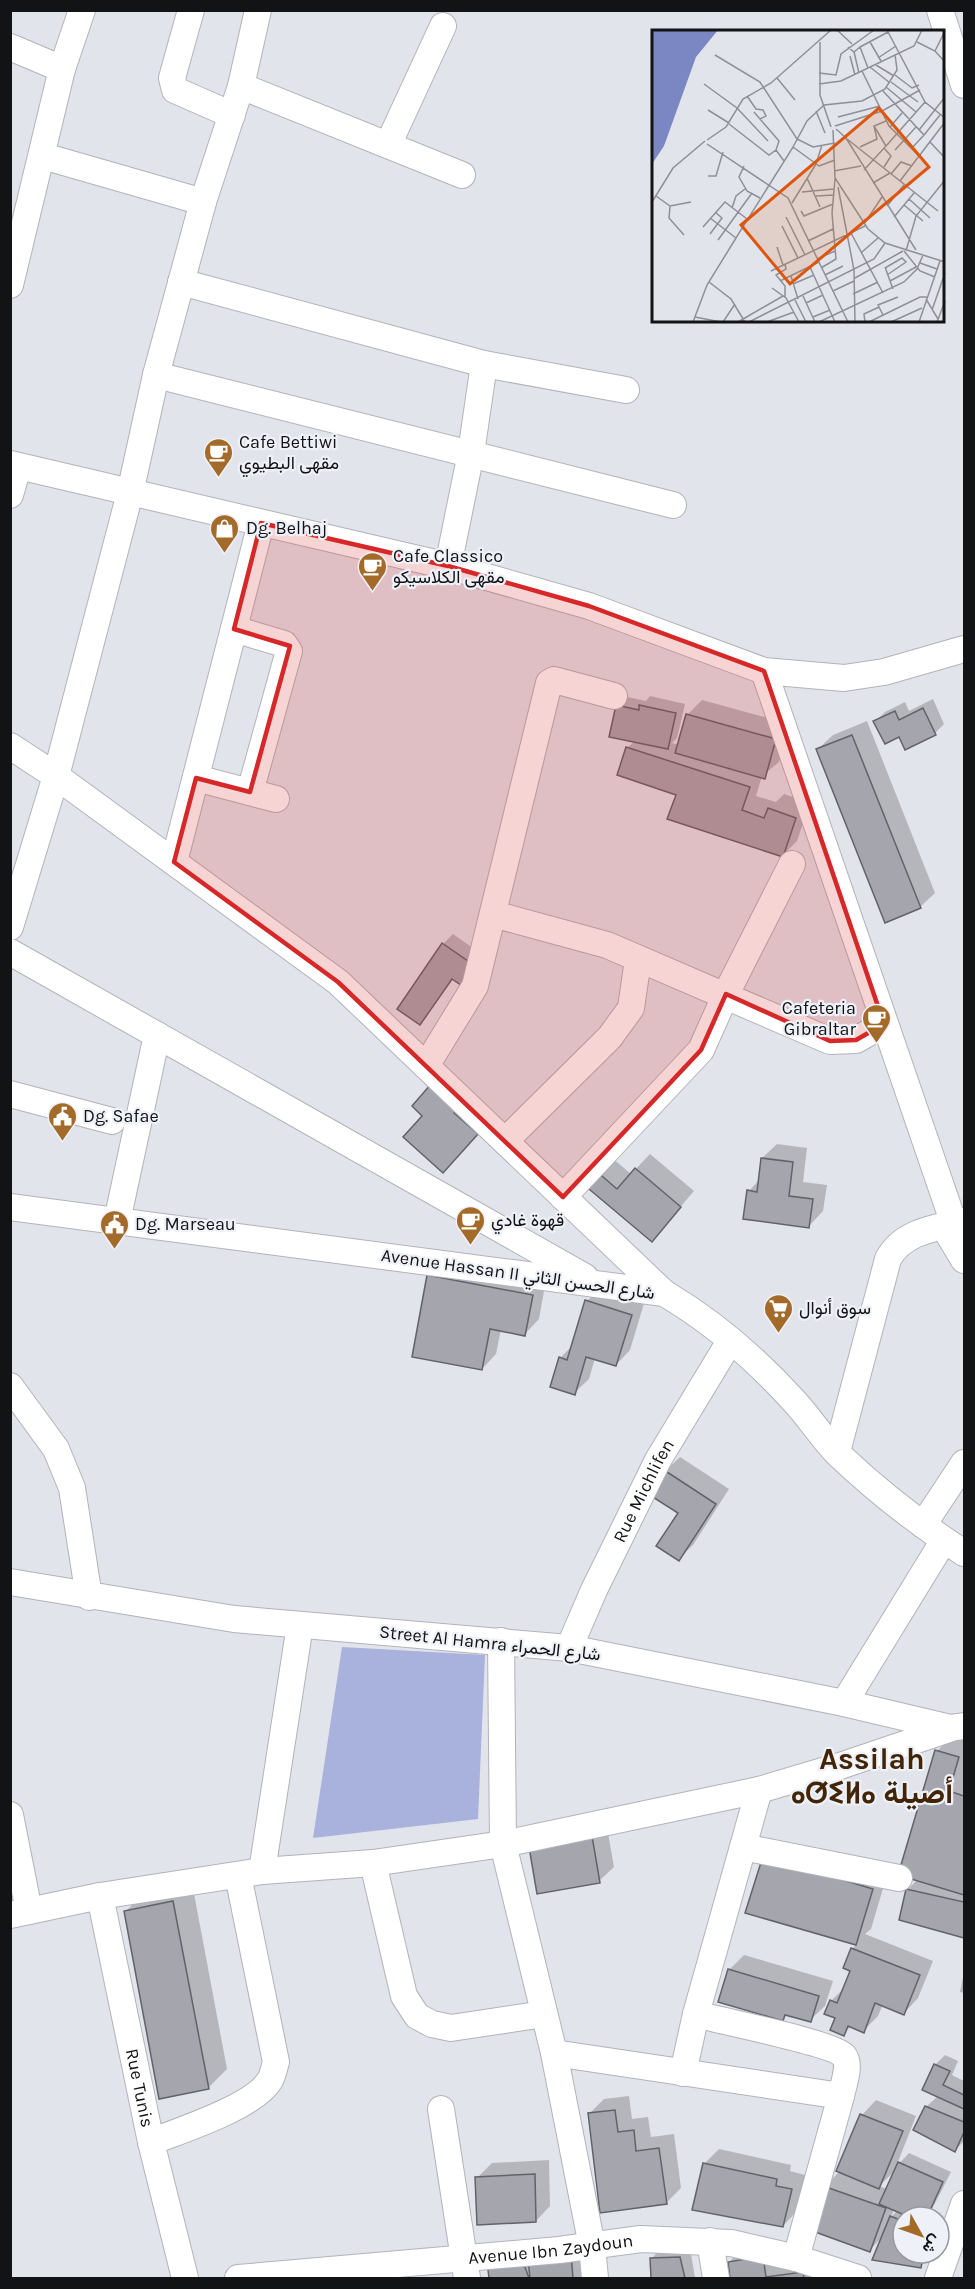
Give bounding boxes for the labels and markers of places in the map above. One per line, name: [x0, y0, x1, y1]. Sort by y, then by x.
place label: Cafe Bettiwi مقهى البطيوي: [239, 431, 339, 478]
cafe icon: Cafe Bettiwi مقهى البطيوي: [202, 436, 234, 478]
shop icon: Dg. Belhaj: [209, 512, 241, 554]
place label: Dg. Belhaj: [246, 517, 327, 539]
place label: Cafe Classico مقهى الكلاسيكو: [393, 545, 505, 588]
cafe icon: Cafe Classico مقهى الكلاسيكو: [356, 550, 388, 592]
place label: Cafeteria Gibraltar: [782, 997, 856, 1040]
cafe icon: Cafeteria Gibraltar: [861, 1002, 893, 1044]
public building icon: Dg. Safae: [46, 1100, 78, 1142]
place label: Dg. Safae: [83, 1105, 159, 1127]
cafe icon: قهوة غادي: [454, 1204, 486, 1246]
public building icon: Dg. Marseau: [98, 1208, 130, 1250]
place label: قهوة غادي: [491, 1209, 564, 1235]
place label: Dg. Marseau: [135, 1213, 236, 1235]
supermarket icon: سوق أنوال: [762, 1292, 794, 1334]
place label: سوق أنوال: [799, 1297, 871, 1319]

